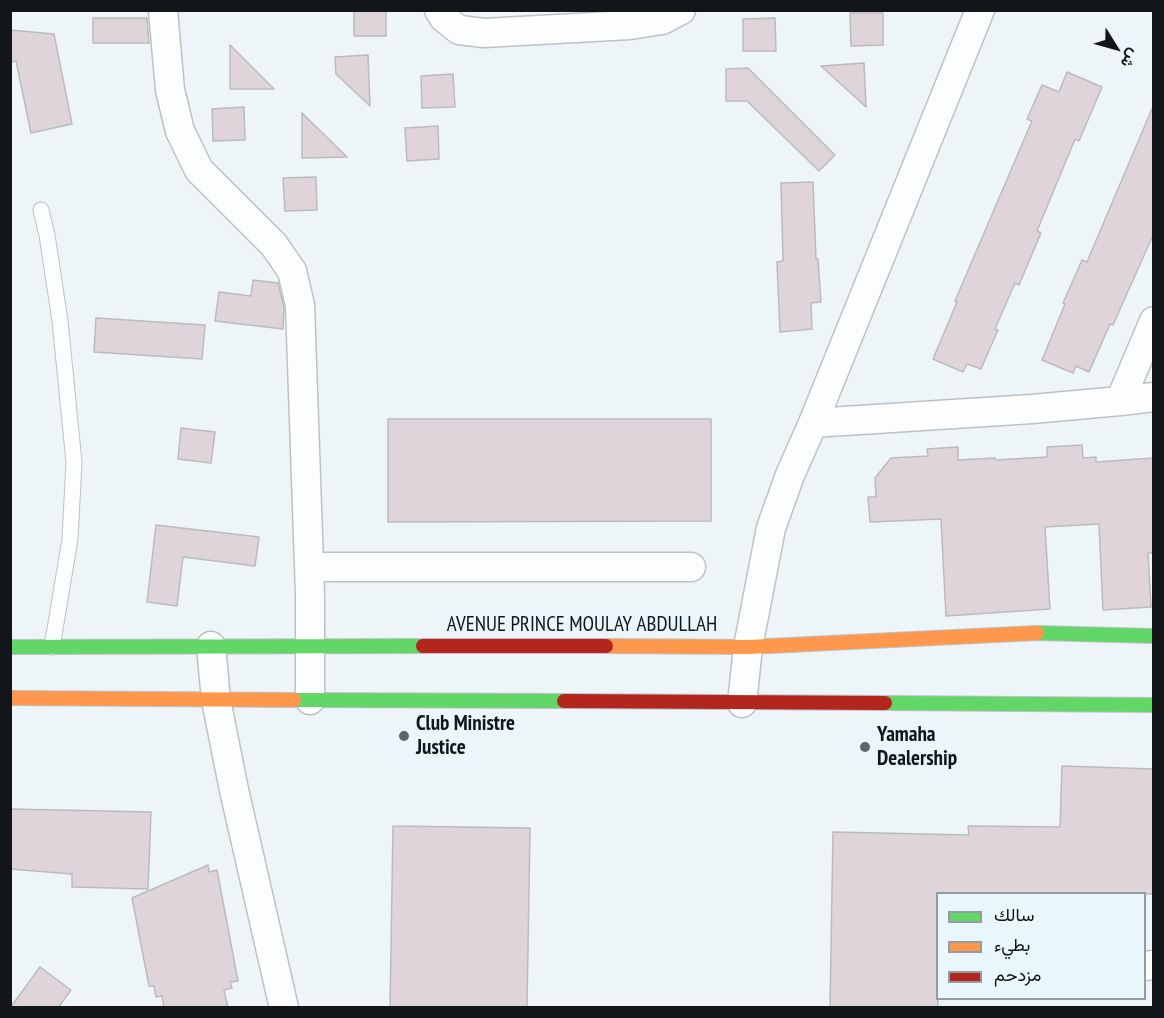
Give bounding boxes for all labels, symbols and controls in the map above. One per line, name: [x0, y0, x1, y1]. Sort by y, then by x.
north arrow: [1086, 18, 1146, 78]
text: ش: [1117, 45, 1144, 73]
street label: AVENUE PRINCE MOULAY ABDULLAH: [447, 612, 717, 638]
place label: Club Ministre Justice: [416, 711, 515, 761]
place label: Yamaha Dealership: [877, 722, 957, 772]
marker: Club Ministre Justice: [397, 729, 411, 743]
marker: Yamaha Dealership: [858, 740, 872, 754]
legend: [936, 892, 1146, 1000]
text: سالك: [994, 903, 1034, 926]
text: بطيء: [994, 933, 1030, 956]
text: مزدحم: [994, 963, 1041, 986]

